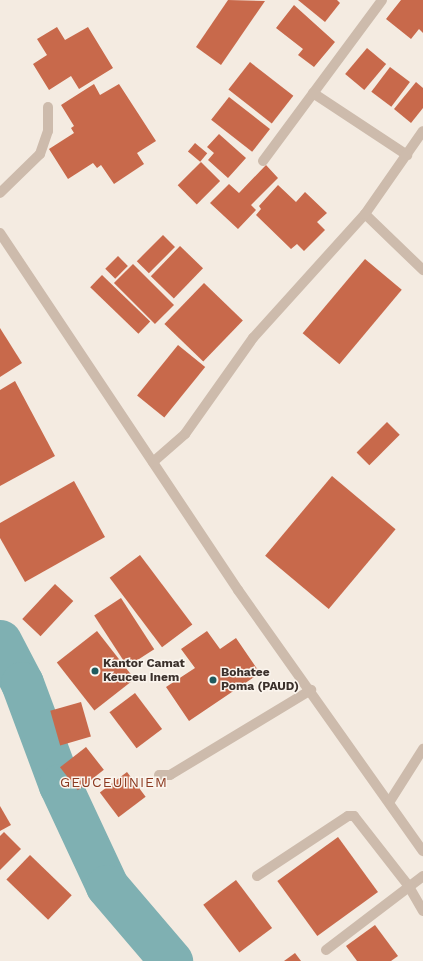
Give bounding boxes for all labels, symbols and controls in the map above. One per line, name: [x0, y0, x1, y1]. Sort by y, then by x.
place label: Kantor Camat Keuceu Inem: [103, 657, 185, 685]
marker: Kantor Camat Keuceu Inem: [90, 666, 100, 676]
place label: Bohatee Poma (PAUD): [221, 666, 299, 694]
marker: Bohatee Poma (PAUD): [208, 675, 218, 685]
district label: GEUCEUINIEM: [60, 774, 168, 790]

